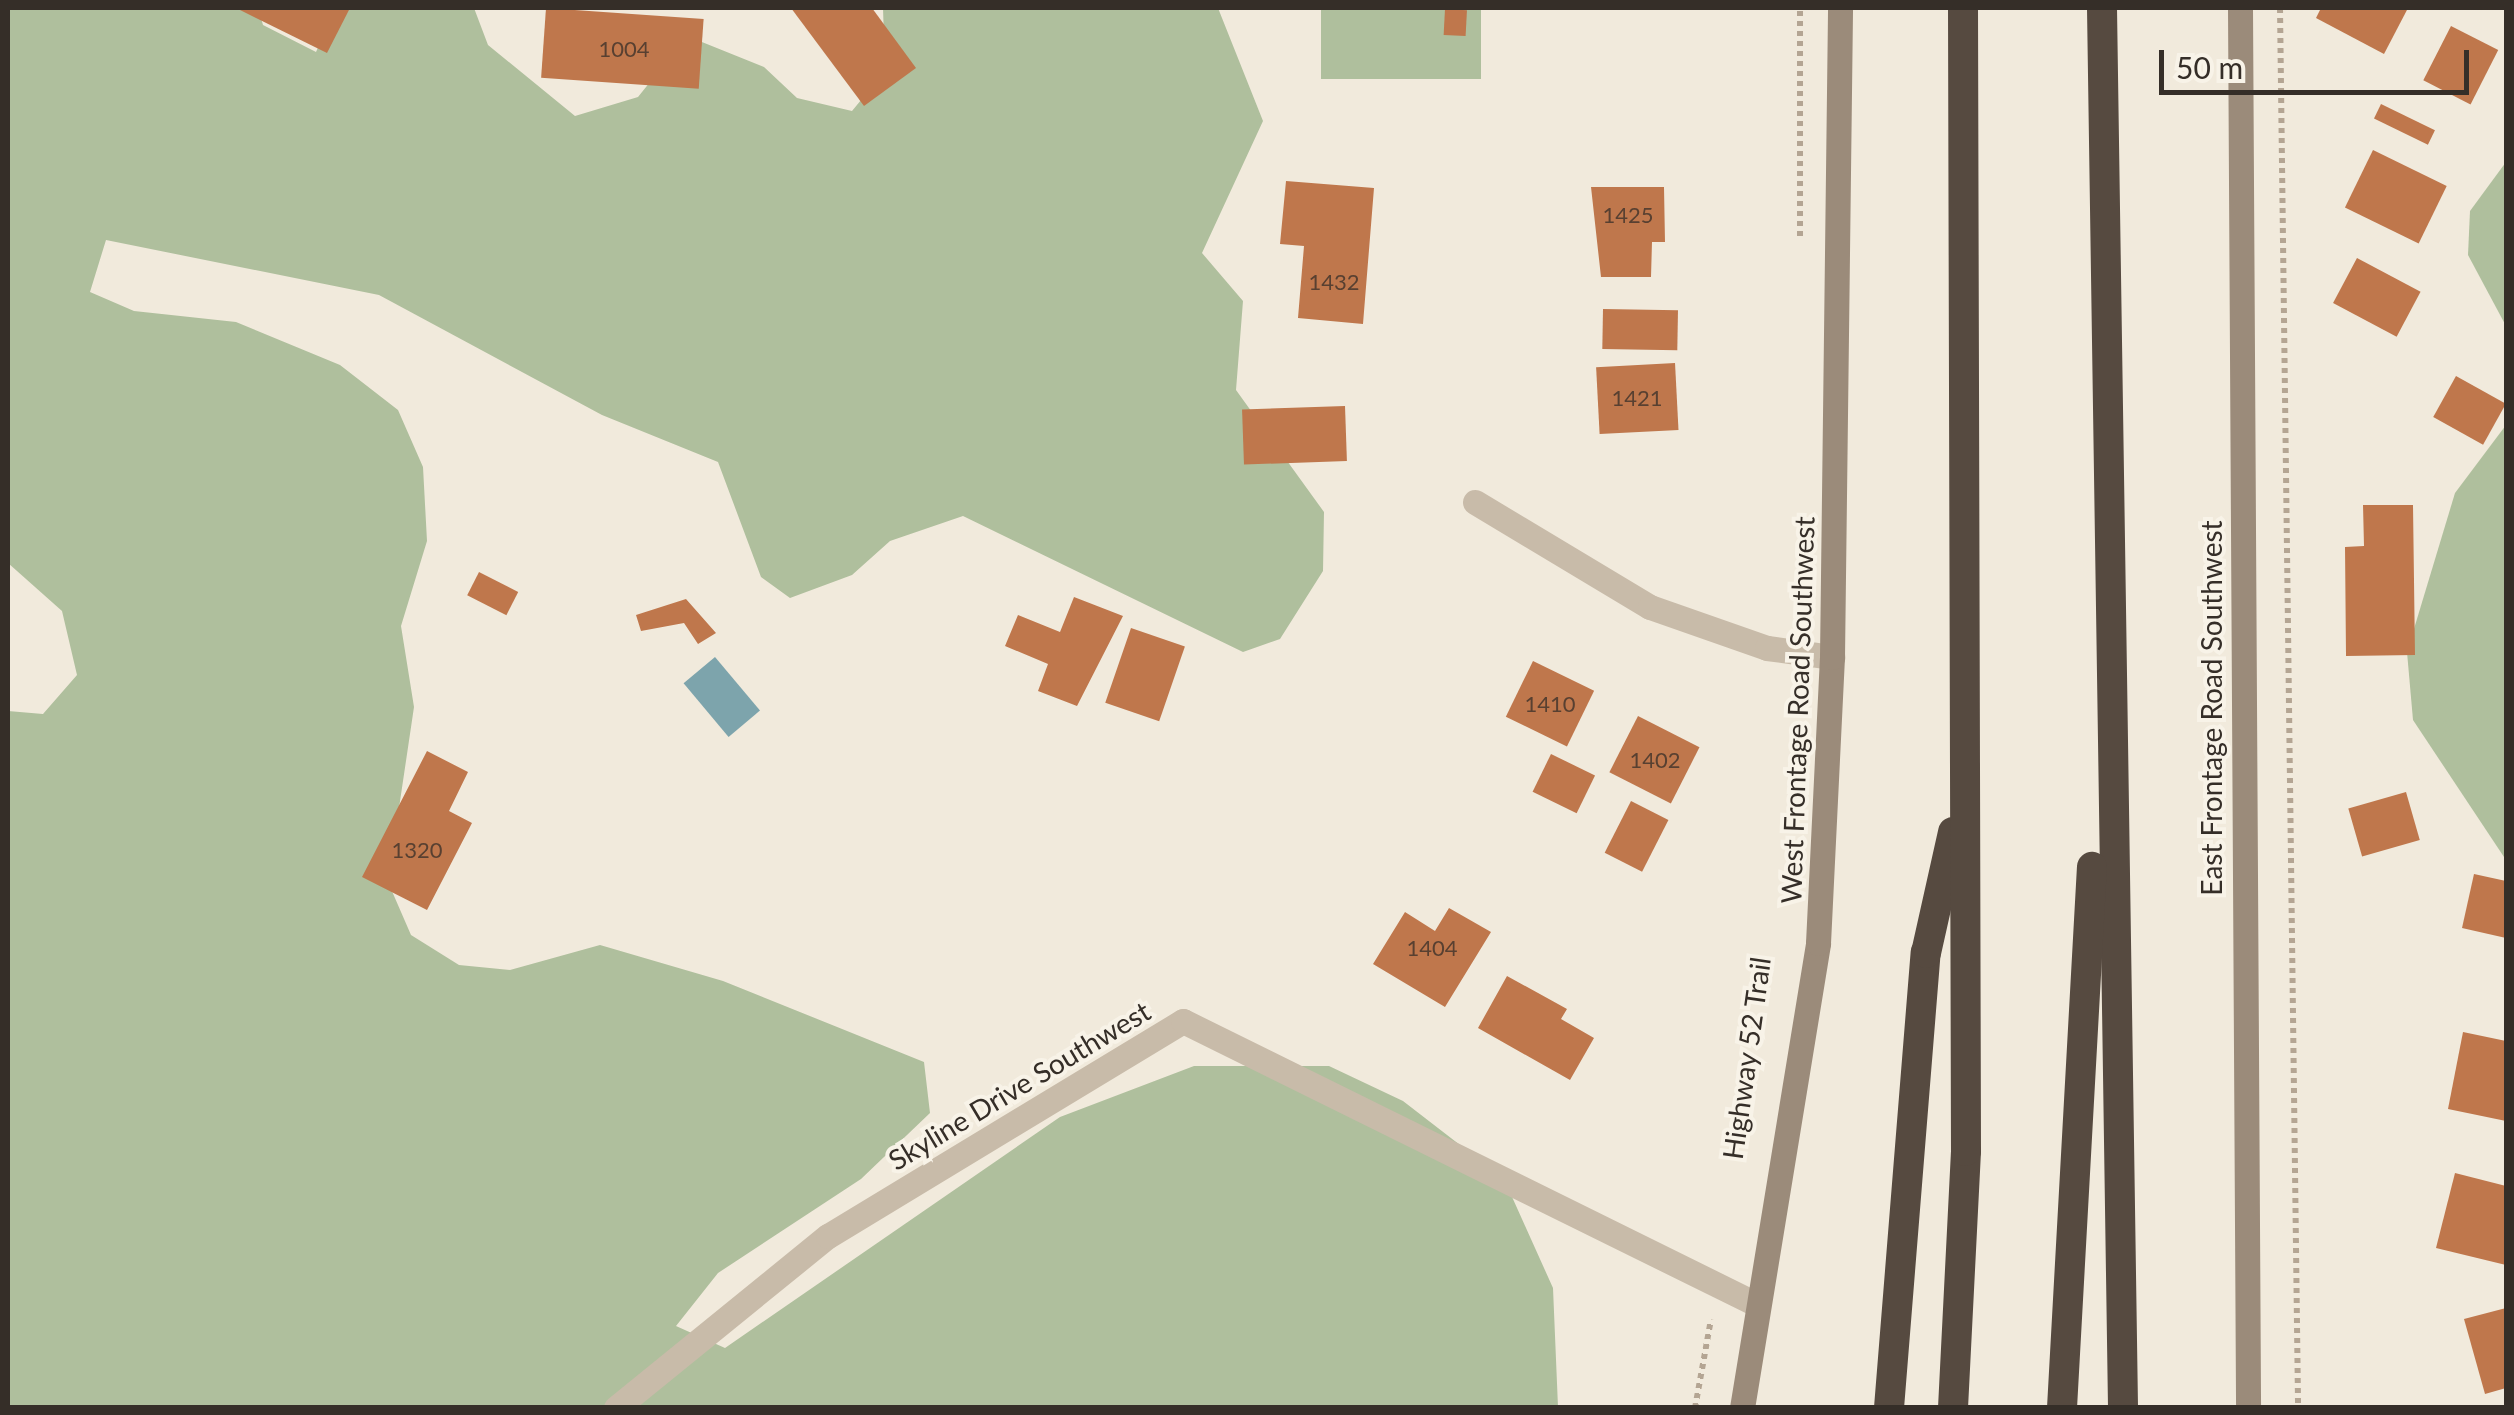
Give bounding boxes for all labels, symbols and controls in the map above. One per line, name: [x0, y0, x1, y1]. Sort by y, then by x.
scale bar: [2164, 30, 2474, 92]
house number: 1004: [598, 36, 650, 62]
text: 50 m: [2176, 49, 2243, 85]
house number: 1425: [1602, 202, 1654, 228]
house number: 1432: [1308, 269, 1360, 295]
house number: 1421: [1611, 385, 1663, 411]
street label: West Frontage Road Southwest: [1773, 516, 1821, 904]
street label: East Frontage Road Southwest: [2194, 520, 2228, 896]
house number: 1410: [1524, 691, 1576, 717]
house number: 1402: [1629, 747, 1681, 773]
house number: 1320: [391, 837, 443, 863]
house number: 1404: [1406, 935, 1458, 961]
street label: Highway 52 Trail: [1715, 954, 1777, 1162]
street label: Skyline Drive Southwest: [882, 994, 1156, 1176]

